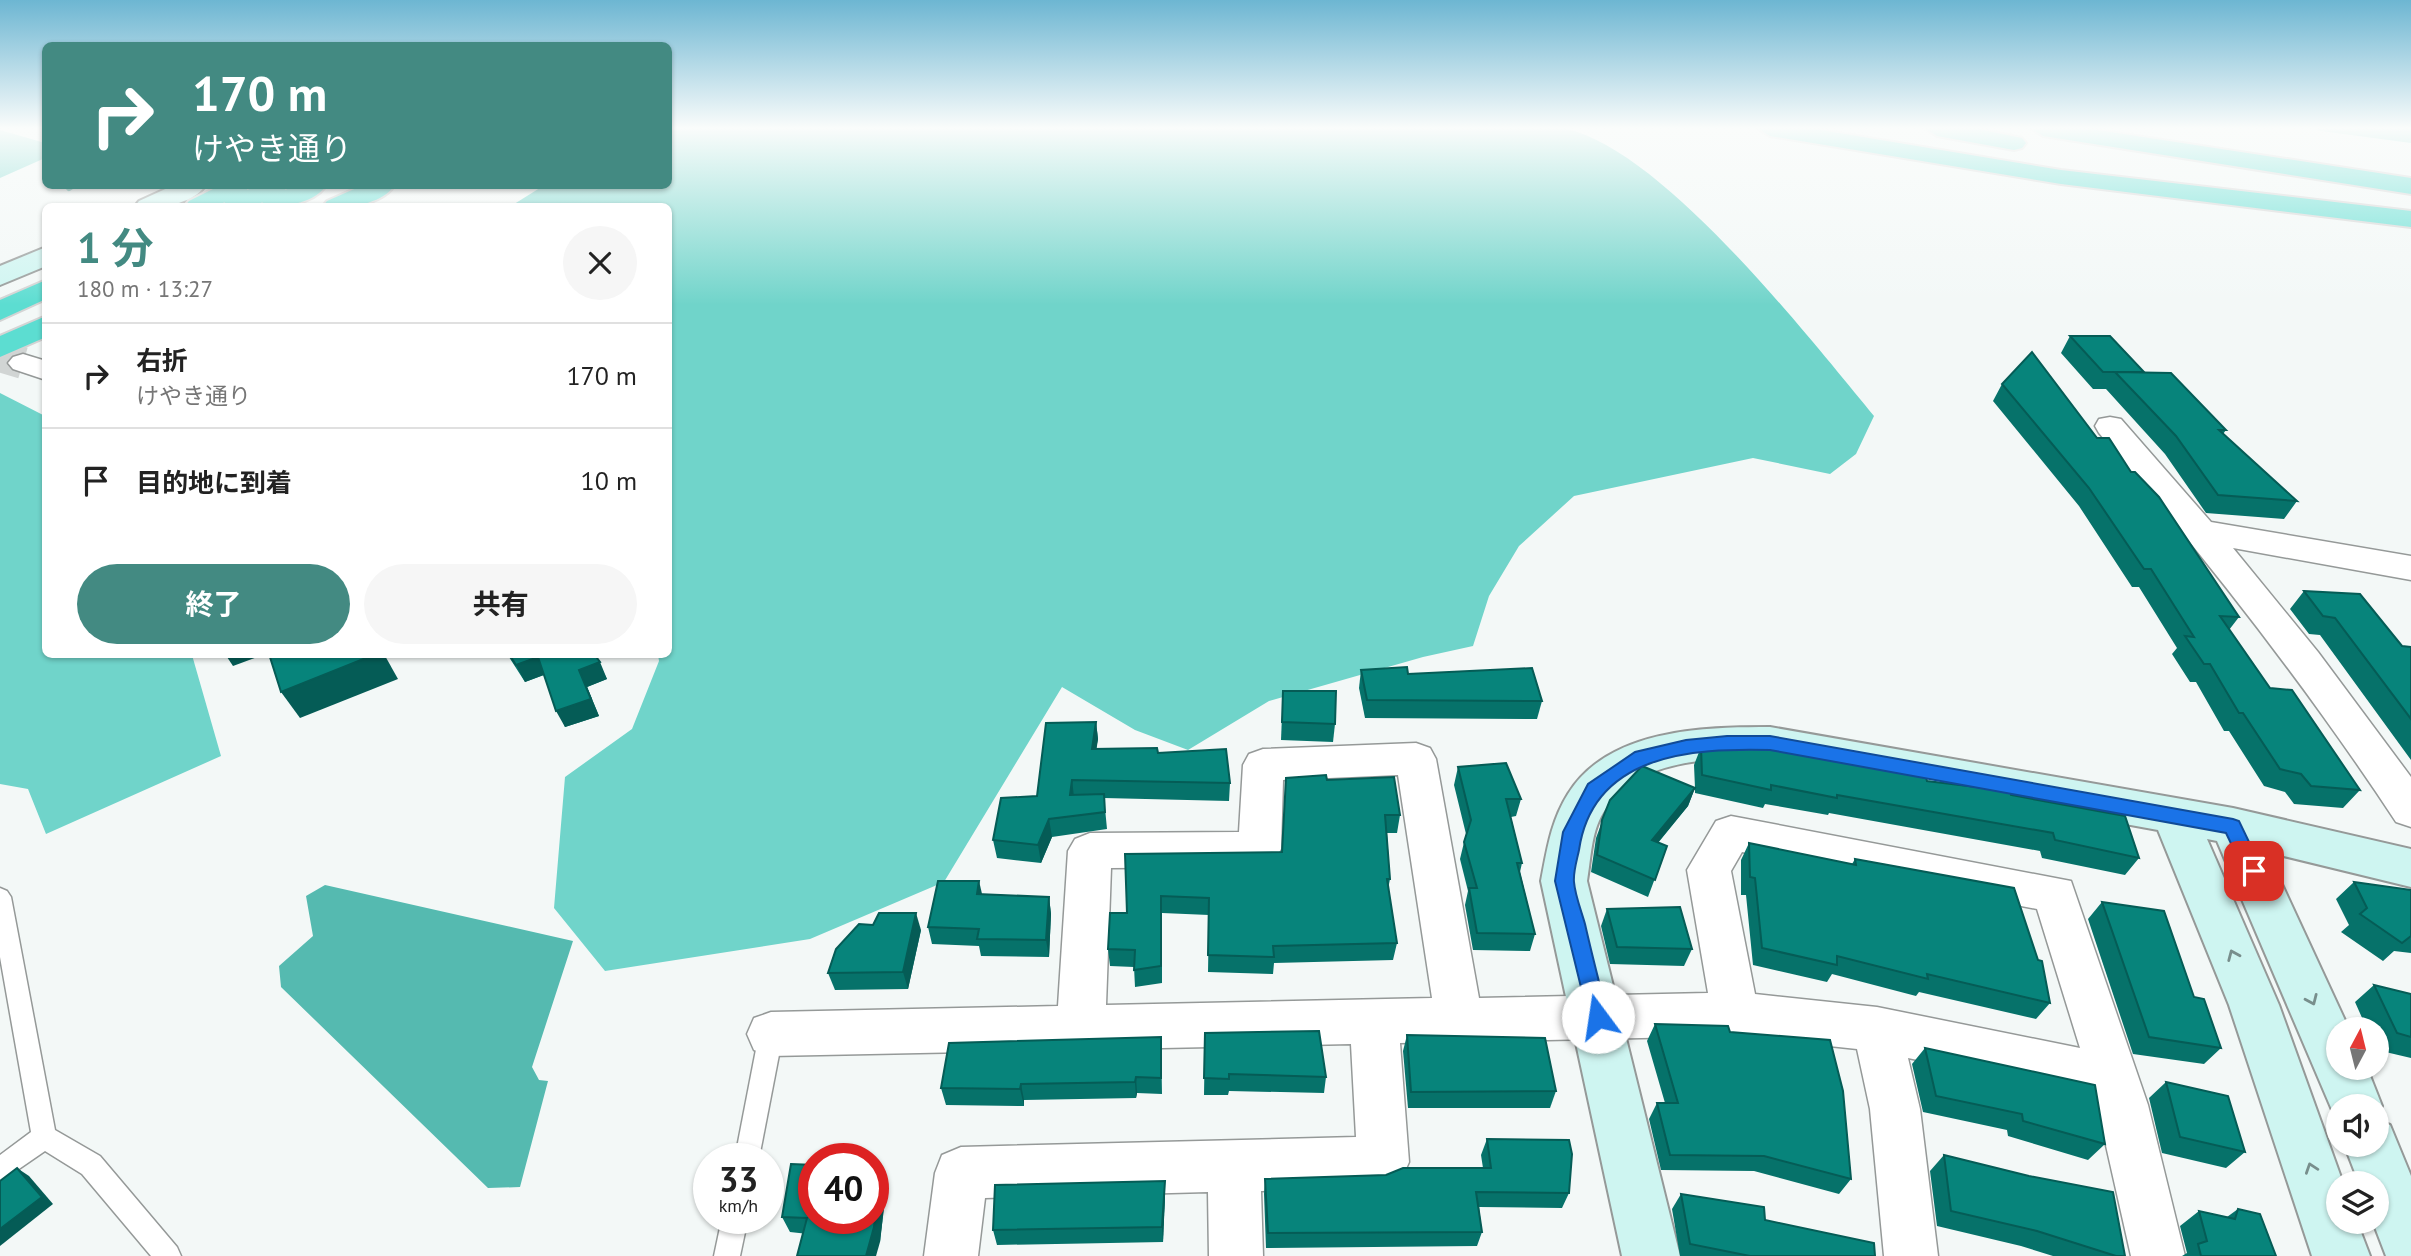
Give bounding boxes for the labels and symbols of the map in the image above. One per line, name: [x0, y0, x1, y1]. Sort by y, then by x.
pin: [2224, 841, 2284, 901]
one-way arrow: [2227, 949, 2241, 962]
position arrow: [1561, 980, 1635, 1054]
one-way arrow: [2304, 993, 2318, 1005]
north arrow: [2326, 1017, 2389, 1080]
speed limit sign: 40: [798, 1143, 889, 1234]
one-way arrow: [2305, 1163, 2319, 1175]

